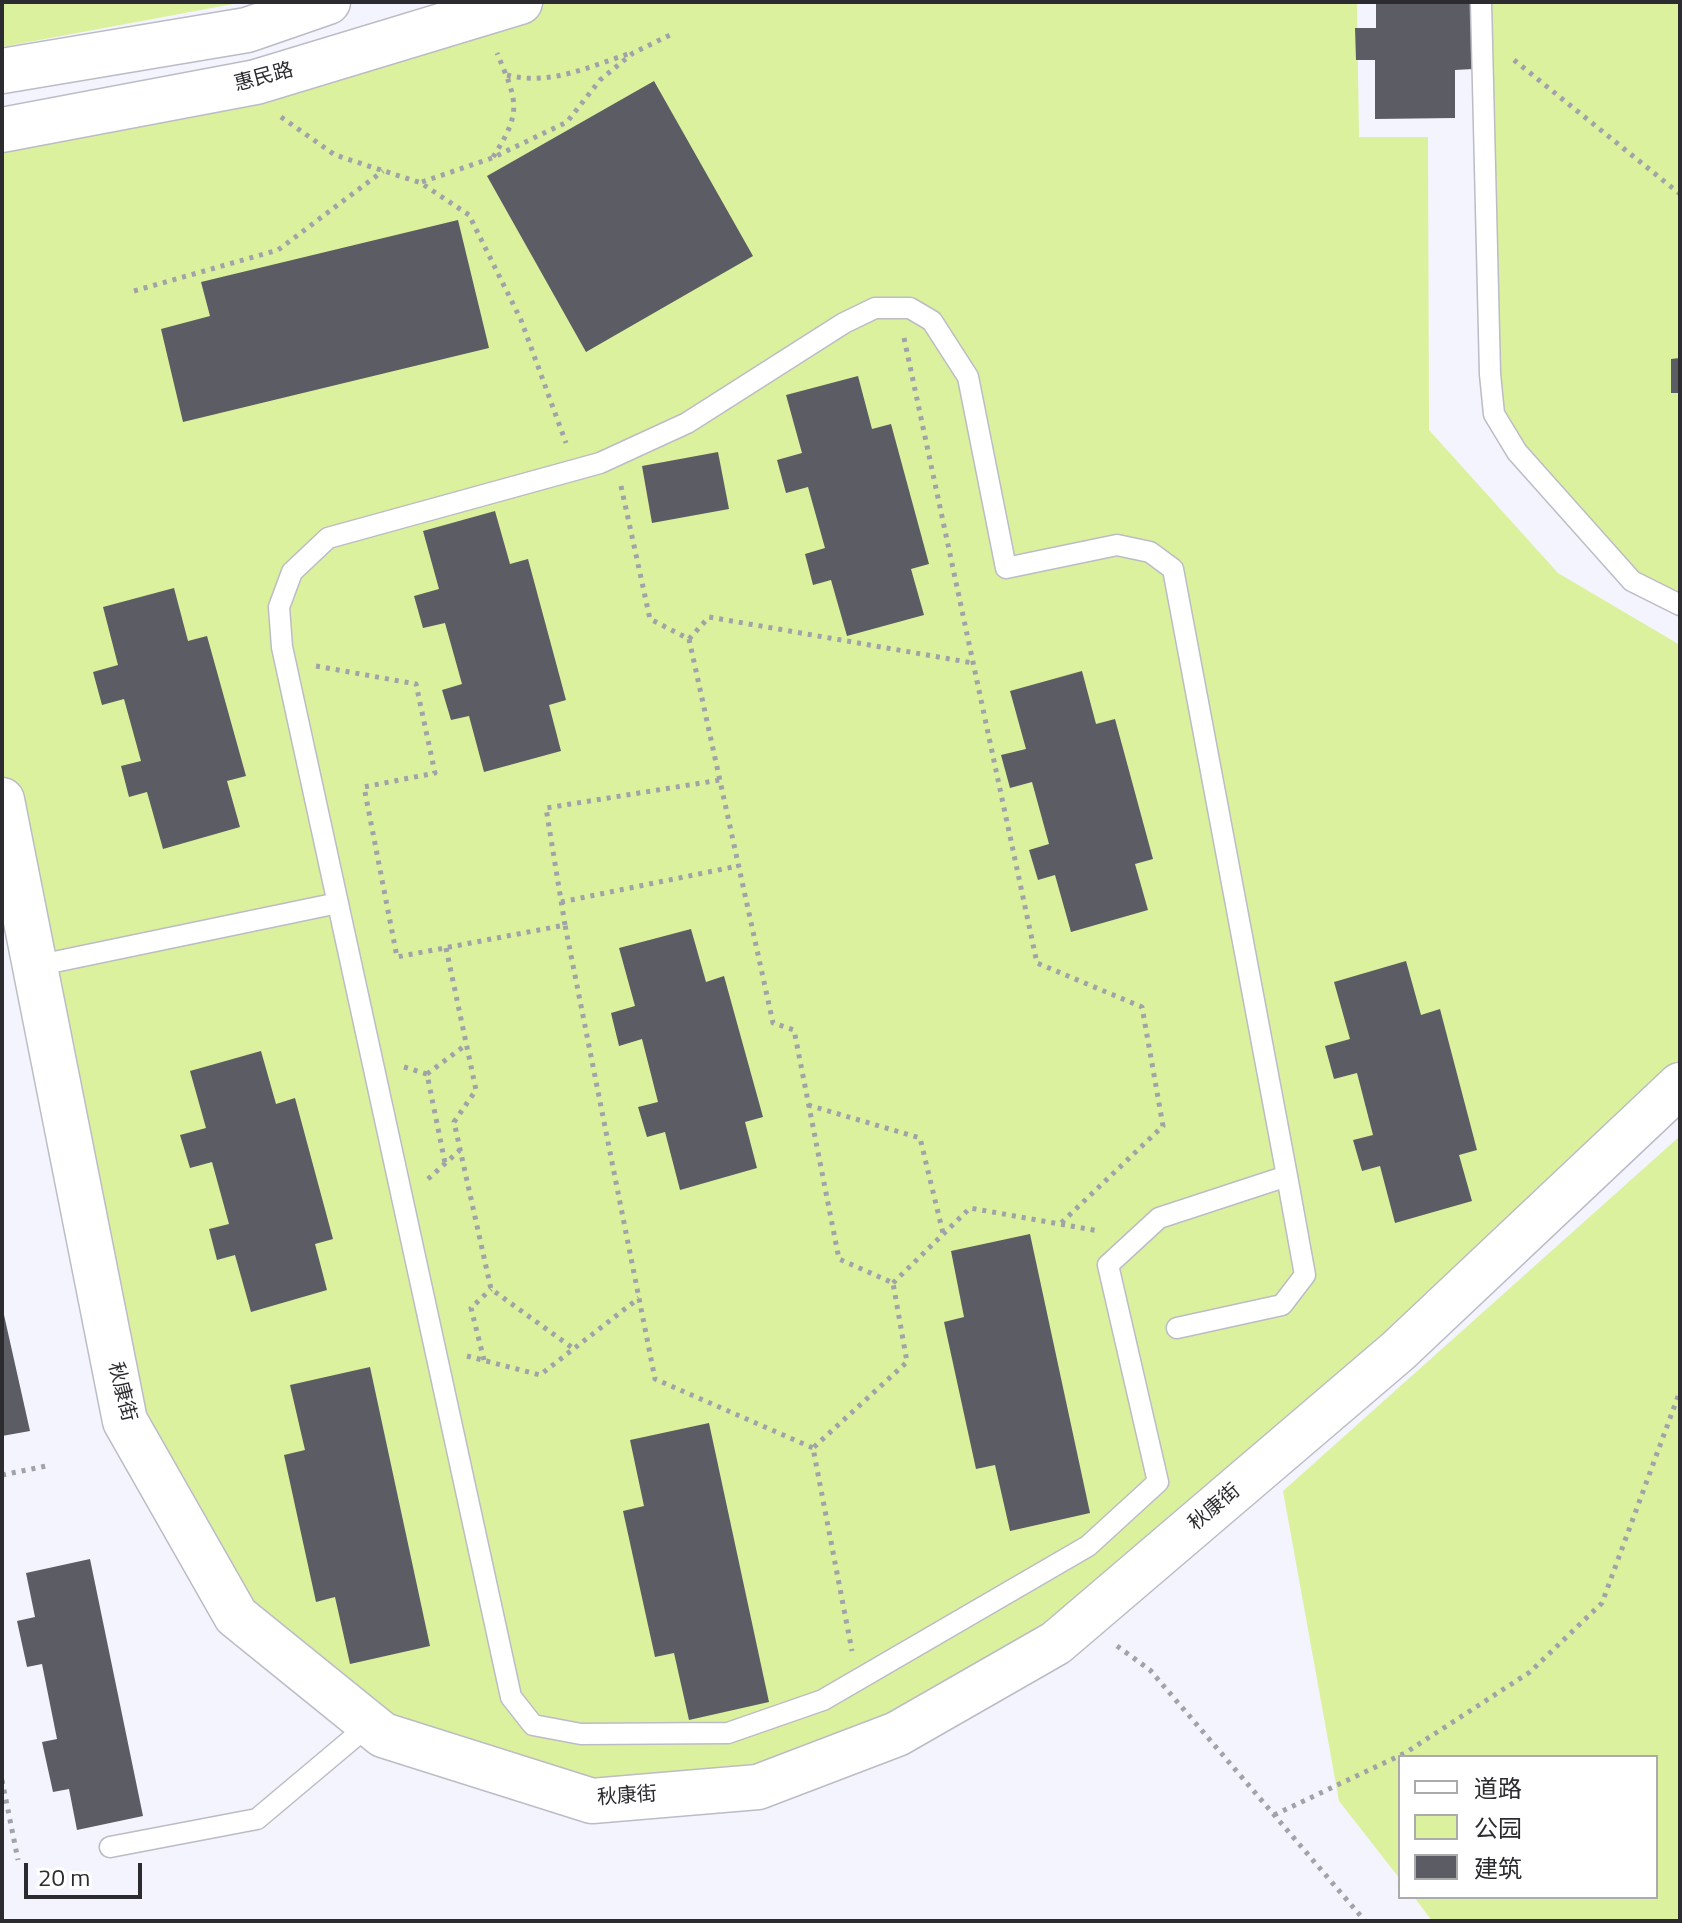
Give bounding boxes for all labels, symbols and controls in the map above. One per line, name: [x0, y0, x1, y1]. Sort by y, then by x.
street label: 惠民路: [232, 59, 296, 97]
street label: 秋康街: [102, 1360, 140, 1424]
street label: 秋康街: [1184, 1480, 1246, 1536]
legend: [1398, 1755, 1658, 1899]
text: 道路: [1474, 1770, 1522, 1806]
street label: 秋康街: [596, 1783, 658, 1811]
text: 公园: [1474, 1810, 1522, 1846]
scale bar: [28, 1847, 146, 1897]
text: 建筑: [1474, 1850, 1522, 1886]
text: 20 m: [38, 1859, 90, 1895]

